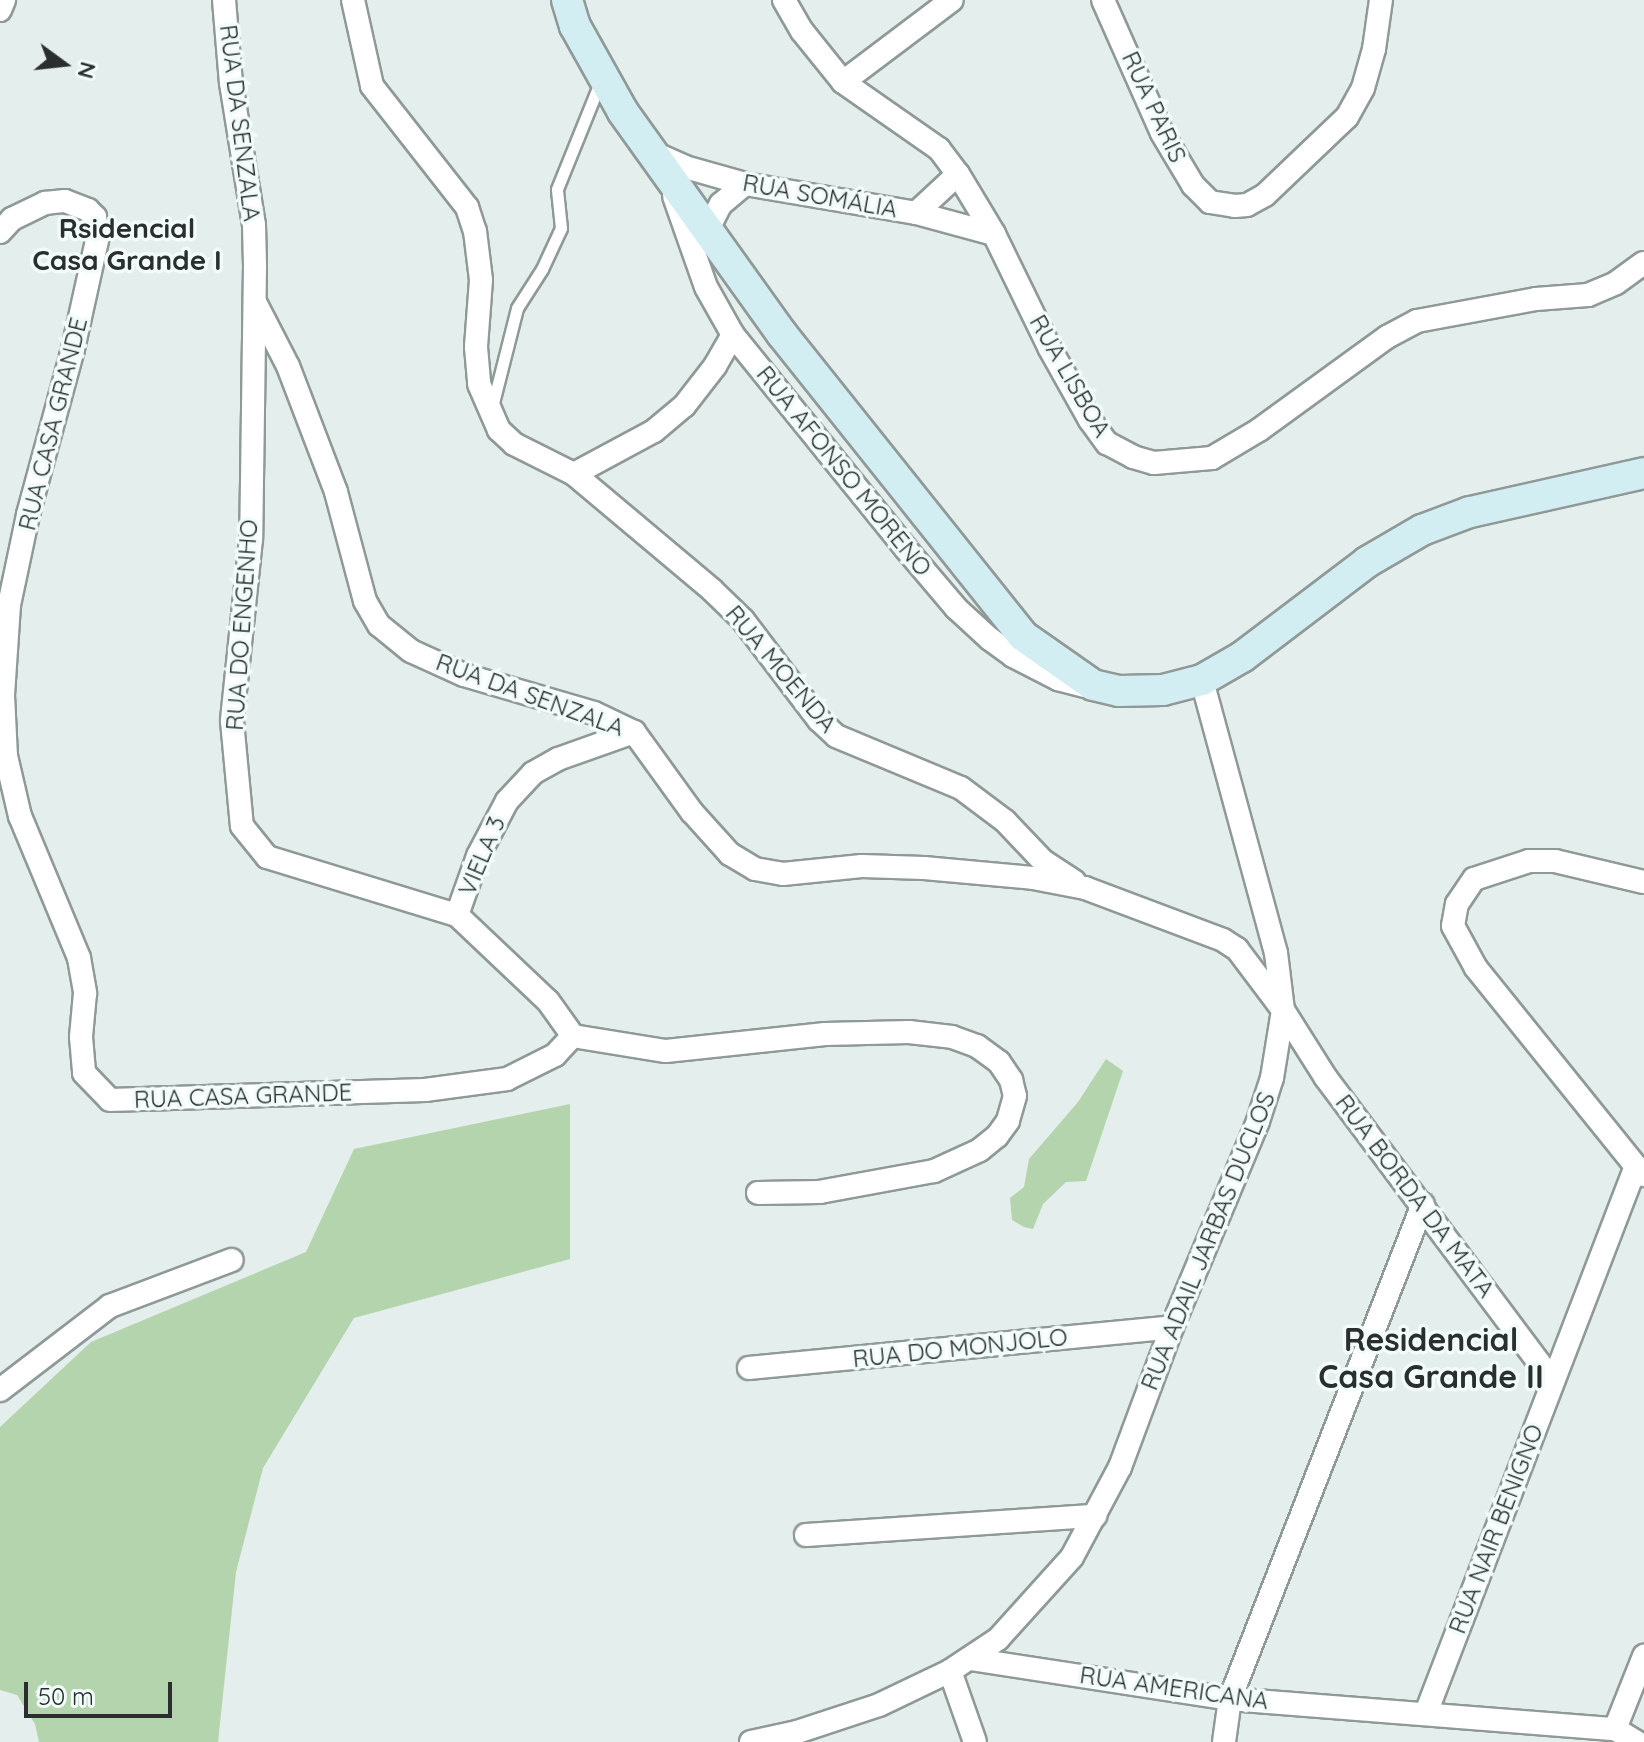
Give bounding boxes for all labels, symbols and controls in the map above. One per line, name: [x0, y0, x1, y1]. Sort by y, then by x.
street label: RUA DA SENZALA: [214, 23, 266, 223]
north arrow: [24, 24, 104, 104]
street label: RUA PARIS: [1116, 47, 1192, 167]
text: N: [72, 59, 103, 82]
street label: RUA SOMÁLIA: [740, 168, 900, 224]
district label: Rsidencial Casa Grande I: [32, 211, 222, 277]
street label: RUA LISBOA: [1023, 310, 1117, 442]
street label: RUA CASA GRANDE: [13, 315, 93, 533]
street label: RUA AFONSO MORENO: [750, 360, 938, 582]
street label: RUA DO ENGENHO: [220, 518, 264, 732]
street label: RUA MOENDA: [720, 600, 842, 738]
street label: RUA DA SENZALA: [432, 648, 628, 742]
street label: VIELA 3: [453, 812, 511, 900]
street label: RUA CASA GRANDE: [133, 1078, 353, 1114]
street label: RUA ADAIL JARBAS DUCLOS: [1135, 1088, 1281, 1394]
street label: RUA BORDA DA MATA: [1329, 1089, 1501, 1303]
district label: Residencial Casa Grande II: [1318, 1321, 1544, 1396]
street label: RUA DO MONJOLO: [851, 1322, 1069, 1374]
street label: RUA NAIR BENIGNO: [1443, 1420, 1549, 1638]
street label: RUA AMERICANA: [1078, 1661, 1270, 1715]
scale bar: [28, 1666, 176, 1716]
text: 50 m: [38, 1681, 94, 1711]

